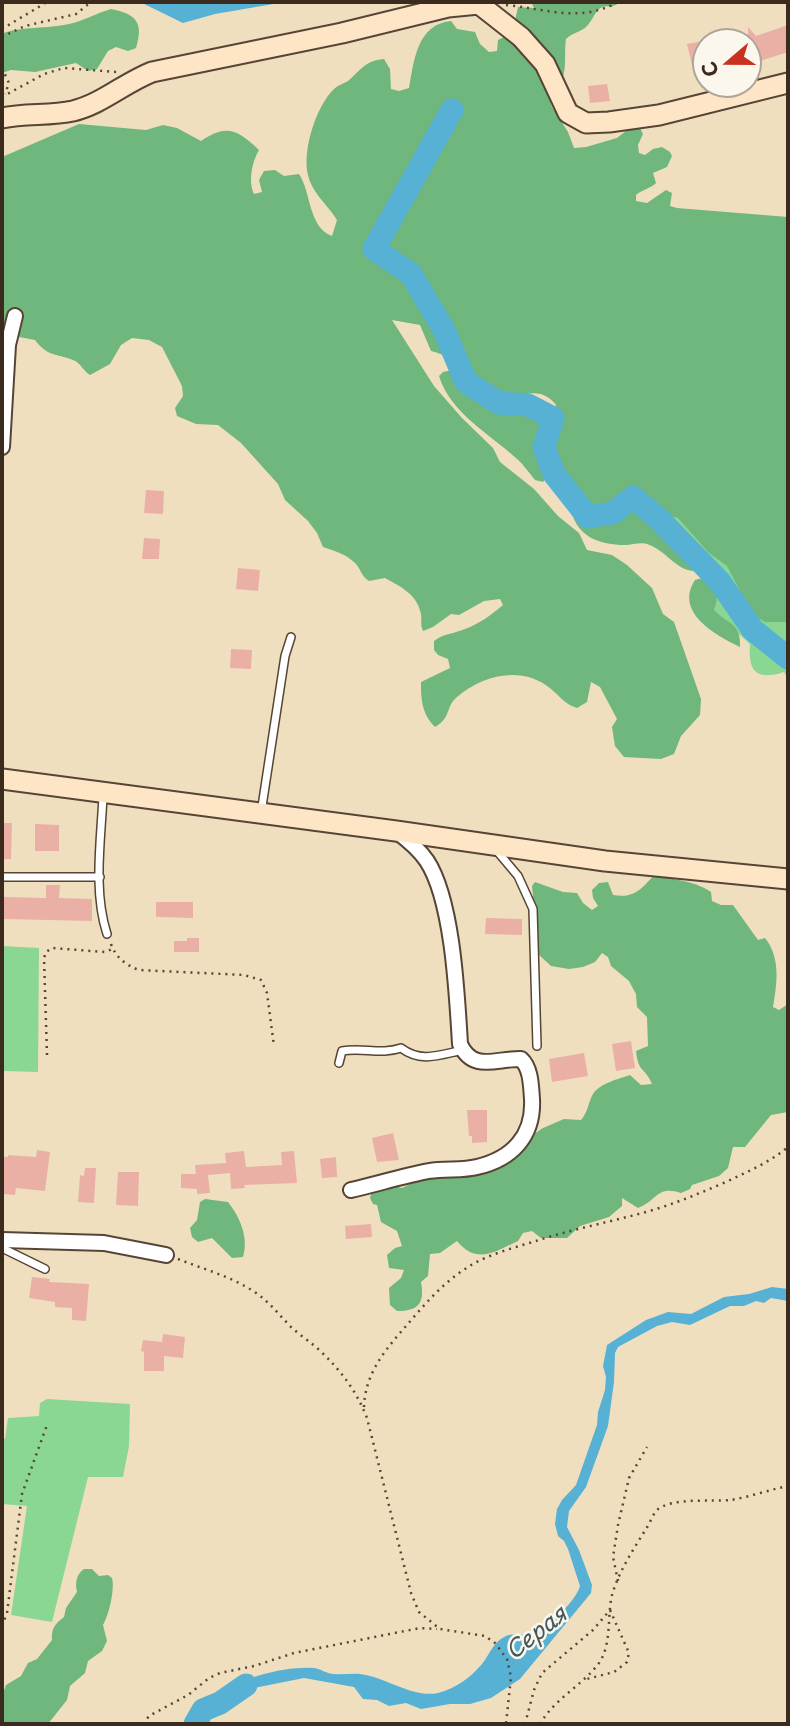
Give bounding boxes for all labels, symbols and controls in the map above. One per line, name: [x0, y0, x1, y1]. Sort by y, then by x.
north arrow: [692, 28, 762, 98]
text: С: [694, 58, 725, 81]
water label: Серая: [501, 1602, 573, 1666]

